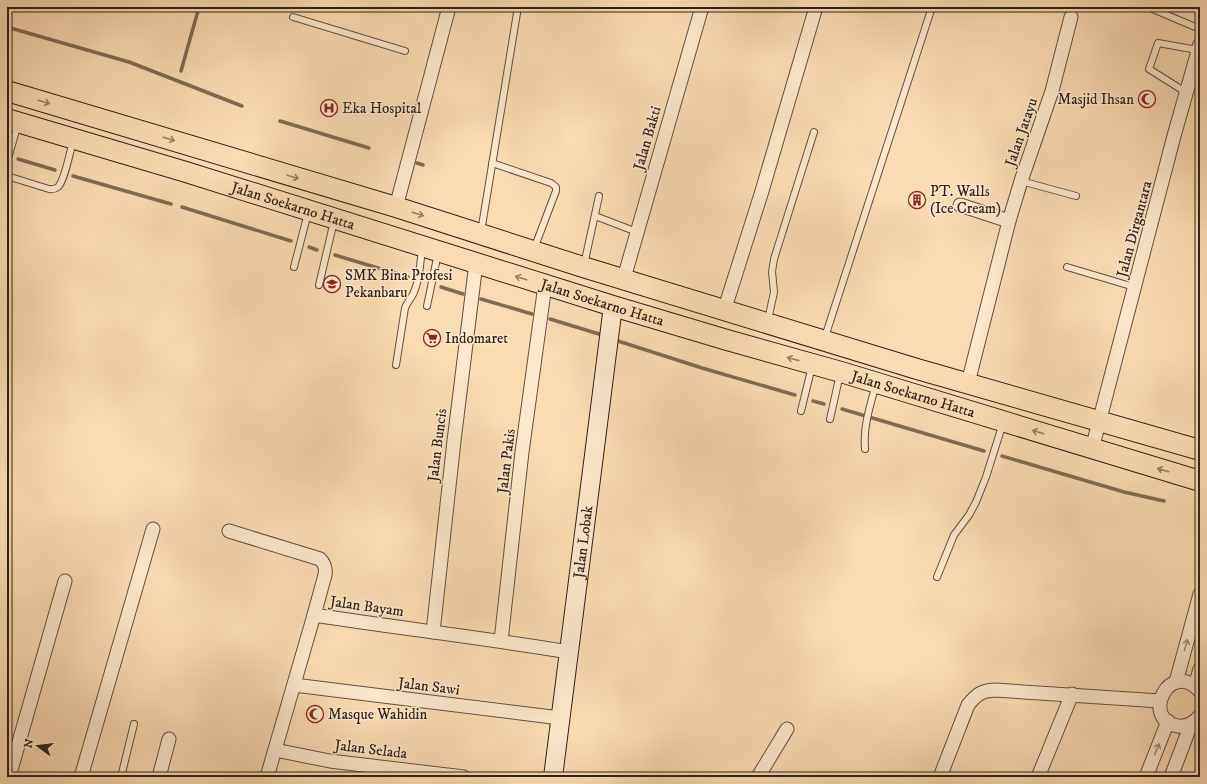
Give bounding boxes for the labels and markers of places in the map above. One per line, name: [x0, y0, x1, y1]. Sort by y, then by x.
mosque icon: Masjid Ihsan: [1137, 89, 1157, 109]
place label: Masjid Ihsan: [1058, 90, 1134, 109]
hospital icon: Eka Hospital: [319, 98, 339, 118]
place label: Eka Hospital: [342, 99, 422, 118]
place label: PT. Walls (Ice Cream): [930, 182, 1001, 218]
building icon: PT. Walls (Ice Cream): [907, 190, 927, 210]
place label: SMK Bina Profesi Pekanbaru: [345, 266, 453, 302]
school or university icon: SMK Bina Profesi Pekanbaru: [322, 274, 342, 294]
supermarket icon: Indomaret: [422, 328, 442, 348]
place label: Indomaret: [445, 329, 508, 348]
mosque icon: Masque Wahidin: [305, 704, 325, 724]
place label: Masque Wahidin: [328, 705, 427, 724]

